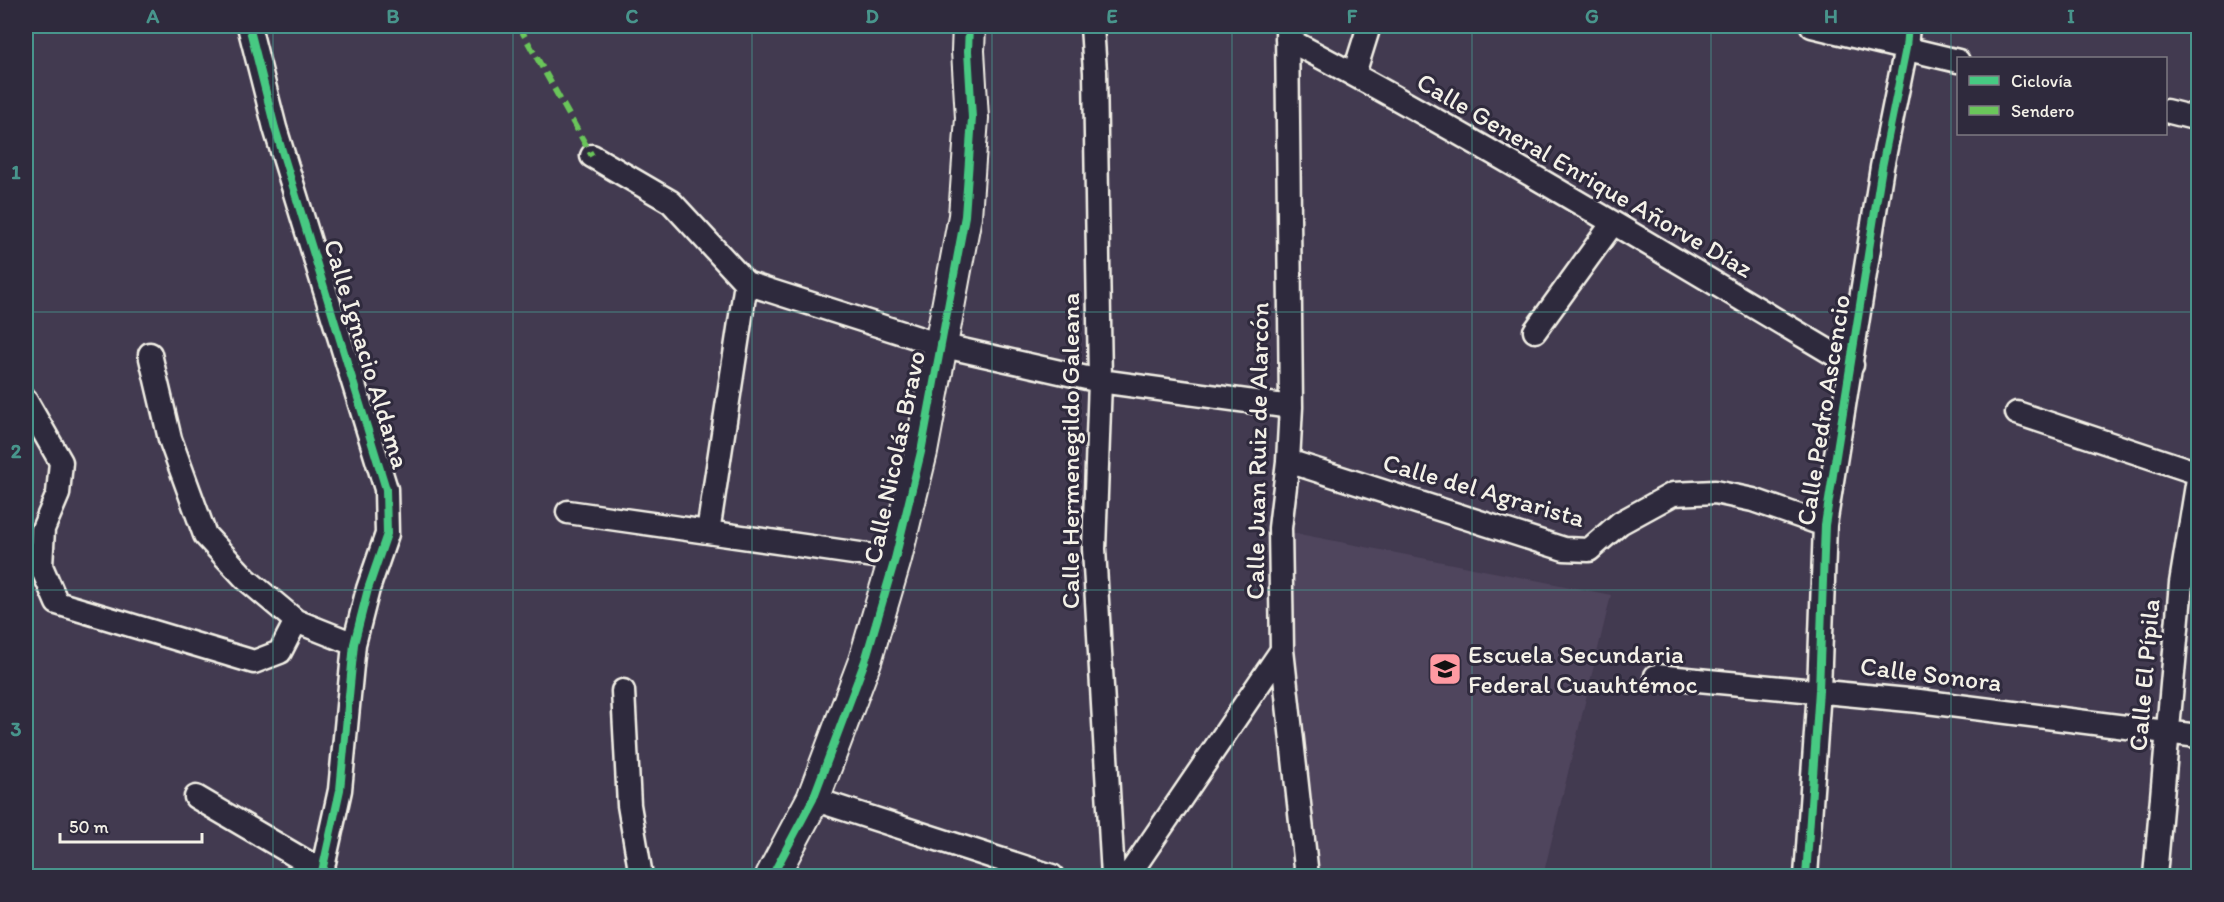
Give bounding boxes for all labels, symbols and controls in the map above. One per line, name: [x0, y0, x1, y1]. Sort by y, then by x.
text: A: [146, 4, 160, 28]
text: B: [387, 4, 400, 28]
text: C: [626, 4, 639, 28]
text: D: [865, 4, 879, 28]
text: E: [1106, 4, 1118, 28]
text: F: [1347, 4, 1358, 28]
text: G: [1585, 4, 1599, 28]
text: H: [1824, 4, 1838, 28]
text: I: [2067, 4, 2075, 28]
legend: [1957, 57, 2167, 135]
street label: Calle General Enrique Añorve Díaz: [1411, 65, 1759, 285]
text: Ciclovía: [2011, 70, 2073, 92]
text: Sendero: [2011, 100, 2074, 122]
text: 1: [11, 160, 21, 184]
street label: Calle Ignacio Aldama: [317, 235, 417, 473]
street label: Calle Pedro Ascencio: [1789, 292, 1857, 528]
street label: Calle Hermenegildo Galeana: [1054, 293, 1086, 609]
street label: Calle Juan Ruiz de Alarcón: [1238, 302, 1276, 600]
street label: Calle Nicolás Bravo: [856, 348, 932, 566]
text: 2: [11, 439, 22, 463]
street label: Calle del Agrarista: [1379, 446, 1589, 534]
street label: Calle El Pípila: [2121, 597, 2167, 753]
place label: Escuela Secundaria Federal Cuauhtémoc: [1468, 638, 1698, 700]
street label: Calle Sonora: [1858, 649, 2004, 699]
school or university icon: Escuela Secundaria Federal Cuauhtémoc: [1427, 651, 1463, 687]
text: 3: [11, 717, 22, 741]
scale bar: [60, 806, 202, 844]
text: 50 m: [69, 816, 109, 838]

